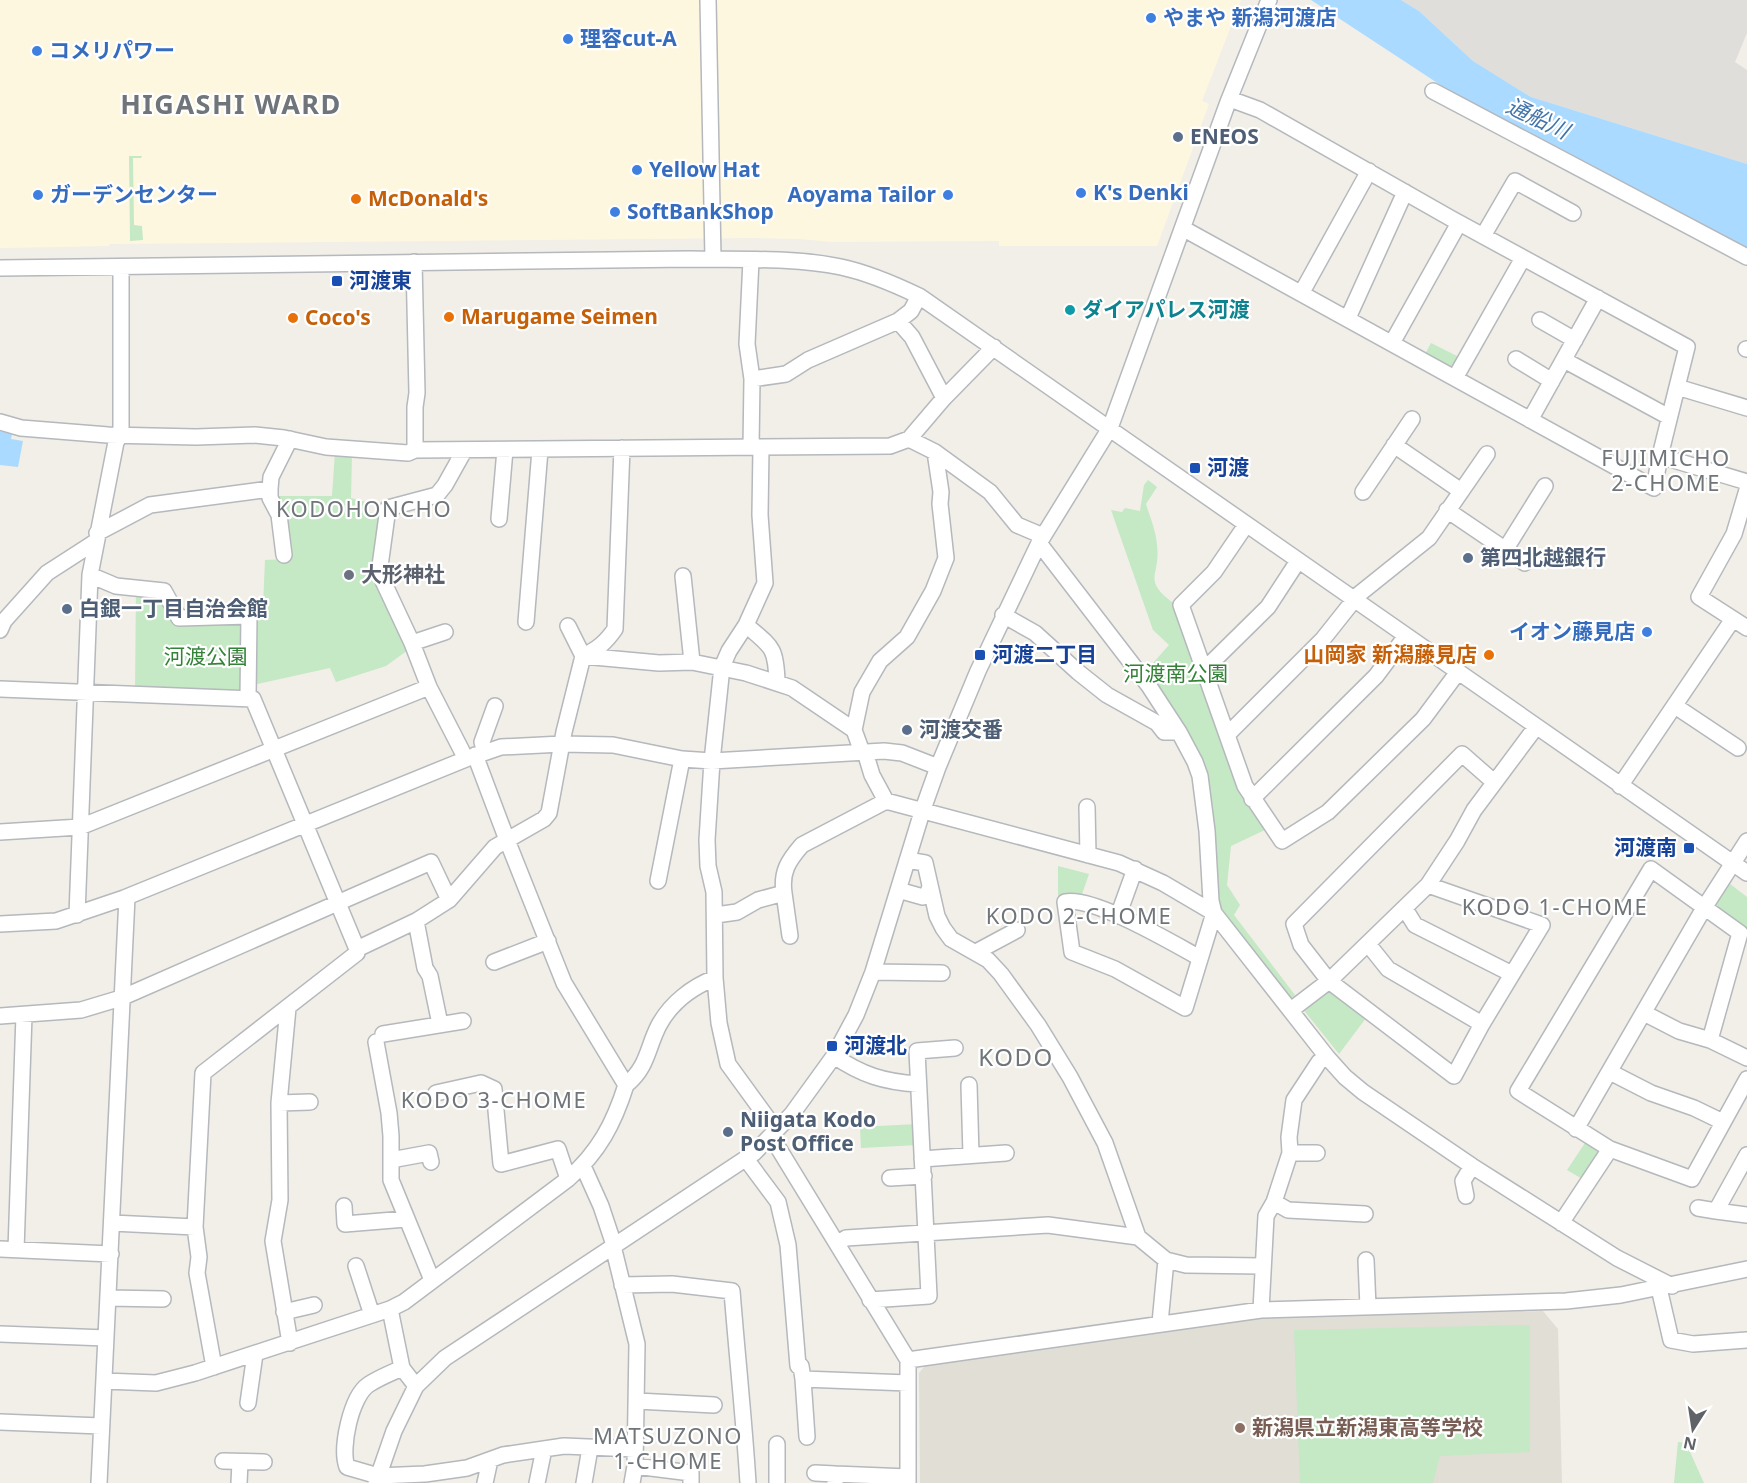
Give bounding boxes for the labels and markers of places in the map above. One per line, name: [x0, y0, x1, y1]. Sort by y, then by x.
place label: やまや 新潟河渡店: [1163, 3, 1336, 31]
marker: やまや 新潟河渡店: [1144, 11, 1158, 25]
place label: 理容cut-A: [580, 24, 677, 52]
marker: 理容cut-A: [561, 32, 575, 46]
place label: コメリパワー: [49, 36, 175, 64]
marker: コメリパワー: [30, 44, 44, 58]
place label: ENEOS: [1190, 122, 1259, 150]
marker: ENEOS: [1171, 130, 1185, 144]
place label: Yellow Hat: [649, 155, 760, 183]
marker: Yellow Hat: [630, 163, 644, 177]
place label: K's Denki: [1093, 178, 1189, 206]
place label: ガーデンセンター: [50, 180, 218, 208]
place label: Aoyama Tailor: [788, 180, 937, 208]
place label: McDonald's: [368, 184, 488, 212]
marker: K's Denki: [1074, 186, 1088, 200]
marker: ガーデンセンター: [31, 188, 45, 202]
marker: Aoyama Tailor: [941, 188, 955, 202]
marker: McDonald's: [349, 192, 363, 206]
place label: SoftBankShop: [627, 197, 774, 225]
marker: SoftBankShop: [608, 205, 622, 219]
place label: 河渡東: [349, 266, 412, 294]
marker: 河渡東: [330, 274, 344, 288]
place label: ダイアパレス河渡: [1082, 295, 1250, 323]
place label: Marugame Seimen: [461, 302, 658, 330]
place label: Coco's: [305, 303, 371, 331]
marker: ダイアパレス河渡: [1063, 303, 1077, 317]
marker: Marugame Seimen: [442, 310, 456, 324]
marker: Coco's: [286, 311, 300, 325]
place label: 河渡: [1207, 453, 1249, 481]
marker: 河渡: [1188, 461, 1202, 475]
place label: 第四北越銀行: [1480, 543, 1606, 571]
marker: 第四北越銀行: [1461, 551, 1475, 565]
place label: 大形神社: [361, 560, 445, 588]
marker: 大形神社: [342, 568, 356, 582]
place label: 白銀一丁目自治会館: [79, 594, 268, 622]
marker: 白銀一丁目自治会館: [60, 602, 74, 616]
place label: イオン藤見店: [1509, 617, 1635, 645]
marker: イオン藤見店: [1640, 625, 1654, 639]
place label: 河渡二丁目: [992, 640, 1097, 668]
place label: 山岡家 新潟藤見店: [1304, 640, 1477, 668]
marker: 河渡二丁目: [973, 648, 987, 662]
marker: 山岡家 新潟藤見店: [1482, 648, 1496, 662]
place label: 河渡交番: [919, 715, 1003, 743]
marker: 河渡交番: [900, 723, 914, 737]
place label: 河渡南: [1614, 833, 1677, 861]
marker: 河渡南: [1682, 841, 1696, 855]
place label: 河渡北: [844, 1031, 907, 1059]
marker: 河渡北: [825, 1039, 839, 1053]
place label: Niigata Kodo Post Office: [740, 1105, 876, 1157]
marker: Niigata Kodo Post Office: [721, 1125, 735, 1139]
place label: 新潟県立新潟東高等学校: [1252, 1413, 1483, 1441]
marker: 新潟県立新潟東高等学校: [1233, 1421, 1247, 1435]

